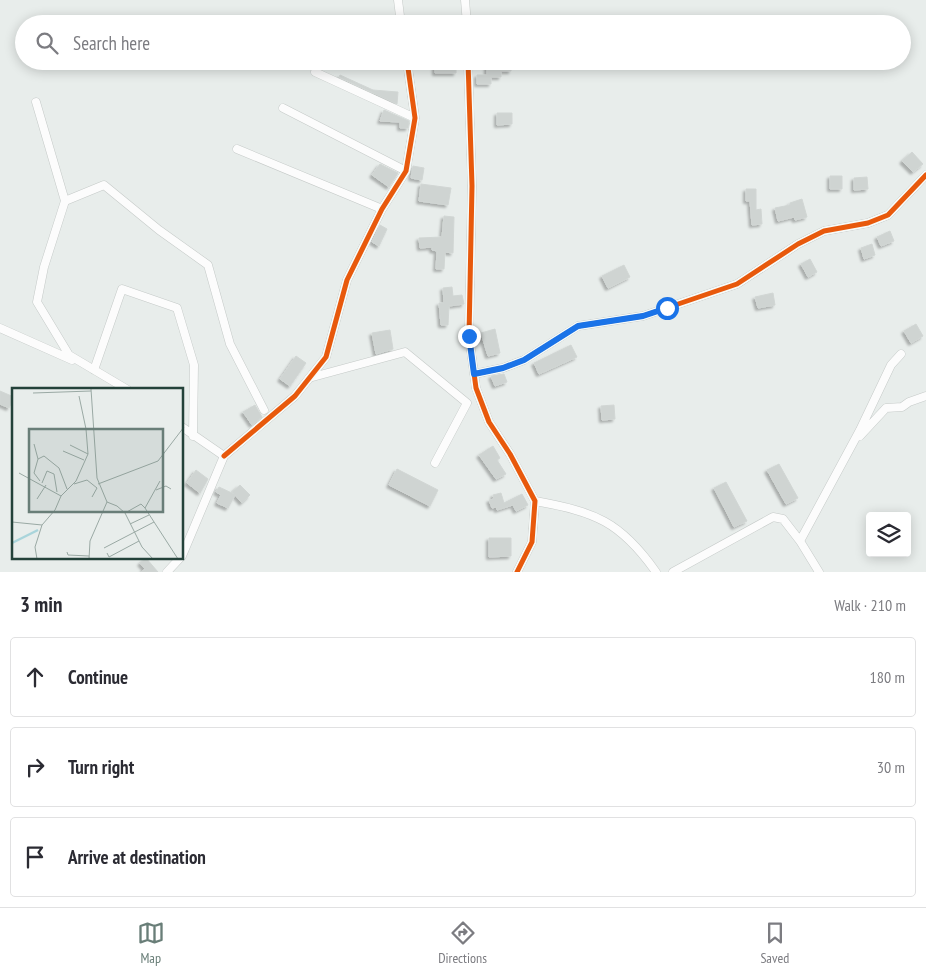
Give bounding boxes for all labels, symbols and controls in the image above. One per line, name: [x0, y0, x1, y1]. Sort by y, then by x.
search box: [15, 15, 911, 70]
icon: search: [33, 29, 61, 57]
text: Search here: [73, 31, 150, 55]
route start: [656, 297, 679, 320]
route end: [458, 325, 481, 348]
inset map: [12, 388, 184, 560]
map controls: [866, 512, 911, 557]
button: layers: [866, 512, 911, 557]
text: 3 min: [20, 591, 62, 618]
text: Walk · 210 m: [834, 595, 906, 615]
icon: ahead: [21, 663, 49, 691]
text: Continue: [68, 665, 128, 689]
text: 180 m: [870, 667, 905, 687]
icon: right: [21, 753, 49, 781]
text: Turn right: [68, 755, 134, 779]
text: 30 m: [877, 757, 905, 777]
icon: arrive: [21, 843, 49, 871]
text: Arrive at destination: [68, 845, 206, 869]
tab: Map: [137, 919, 165, 967]
tab: Directions: [438, 919, 487, 967]
tab: Saved: [760, 919, 789, 967]

